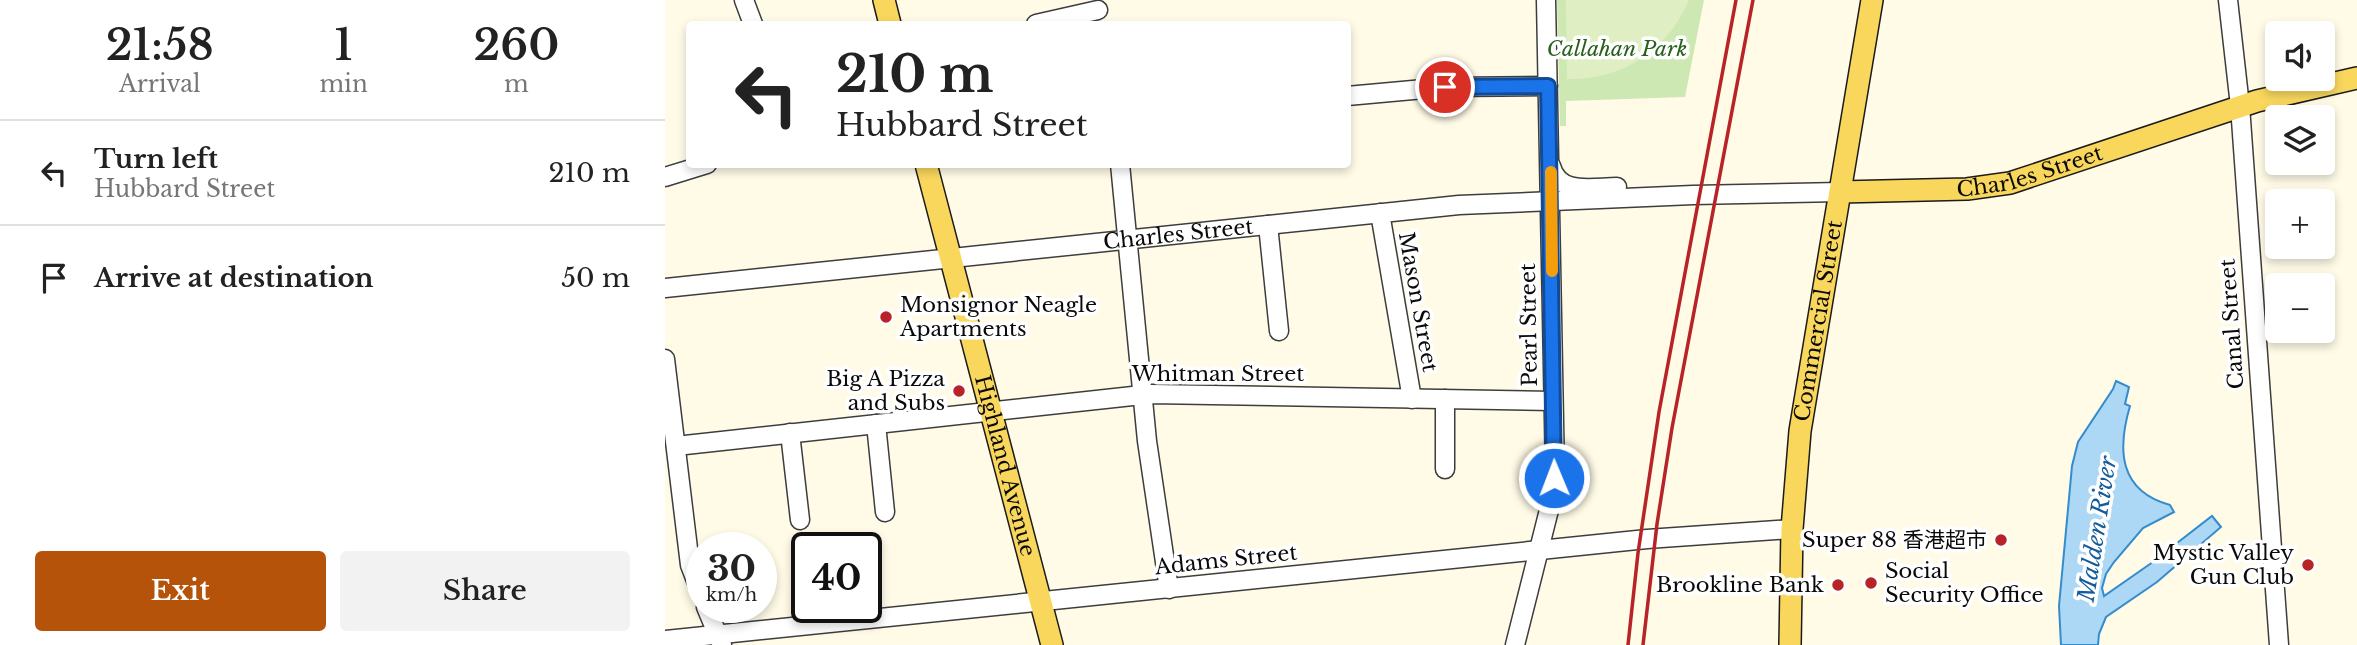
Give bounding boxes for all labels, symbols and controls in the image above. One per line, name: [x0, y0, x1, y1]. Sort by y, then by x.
text: 21:58: [106, 19, 214, 71]
text: 1: [334, 19, 353, 71]
text: 260: [473, 19, 559, 71]
map controls: [2265, 21, 2335, 343]
button: sound: [2265, 21, 2335, 91]
park label: Callahan Park: [1547, 36, 1687, 62]
text: 210 m: [836, 44, 994, 105]
icon: left: [721, 49, 812, 140]
pin: [1415, 57, 1475, 117]
icon: arrive: [1426, 68, 1464, 106]
text: Arrival: [119, 70, 200, 98]
text: min: [319, 70, 368, 98]
text: m: [504, 70, 529, 98]
text: Hubbard Street: [836, 105, 1088, 145]
button: layers: [2265, 105, 2335, 175]
street label: Charles Street: [1956, 140, 2106, 202]
text: Turn left: [94, 143, 218, 175]
icon: left: [35, 154, 73, 192]
text: 210 m: [548, 157, 630, 189]
text: Hubbard Street: [94, 175, 275, 203]
button: +: [2265, 189, 2335, 259]
street label: Charles Street: [1102, 214, 1255, 255]
street label: Commercial Street: [1789, 218, 1848, 423]
street label: Mason Street: [1393, 230, 1443, 374]
street label: Canal Street: [2214, 258, 2250, 390]
icon: arrive: [35, 259, 73, 297]
text: Arrive at destination: [94, 262, 374, 294]
text: 50 m: [561, 262, 630, 294]
street label: Pearl Street: [1515, 263, 1543, 387]
button: −: [2265, 273, 2335, 343]
place label: Monsignor Neagle Apartments: [899, 292, 1097, 342]
marker: Monsignor Neagle Apartments: [878, 309, 894, 325]
street label: Whitman Street: [1131, 361, 1304, 387]
place label: Big A Pizza and Subs: [826, 366, 945, 416]
street label: Highland Avenue: [969, 373, 1041, 559]
marker: Big A Pizza and Subs: [951, 383, 967, 399]
position arrow: [1517, 441, 1591, 515]
water label: Malden River: [2072, 453, 2123, 605]
place label: Super 88 香港超市: [1802, 527, 1987, 553]
speed limit sign: 40: [791, 532, 882, 623]
marker: Super 88 香港超市: [1993, 532, 2009, 548]
street label: Adams Street: [1153, 540, 1298, 581]
place label: Mystic Valley Gun Club: [2153, 540, 2295, 590]
text: 30: [707, 547, 756, 590]
button: Exit: [35, 551, 326, 631]
button: Share: [340, 551, 630, 631]
marker: Mystic Valley Gun Club: [2300, 557, 2316, 573]
place label: Social Security Office: [1885, 558, 2043, 608]
place label: Brookline Bank: [1656, 572, 1824, 598]
marker: Social Security Office: [1863, 575, 1879, 591]
marker: Brookline Bank: [1830, 577, 1846, 593]
text: km/h: [706, 584, 757, 606]

